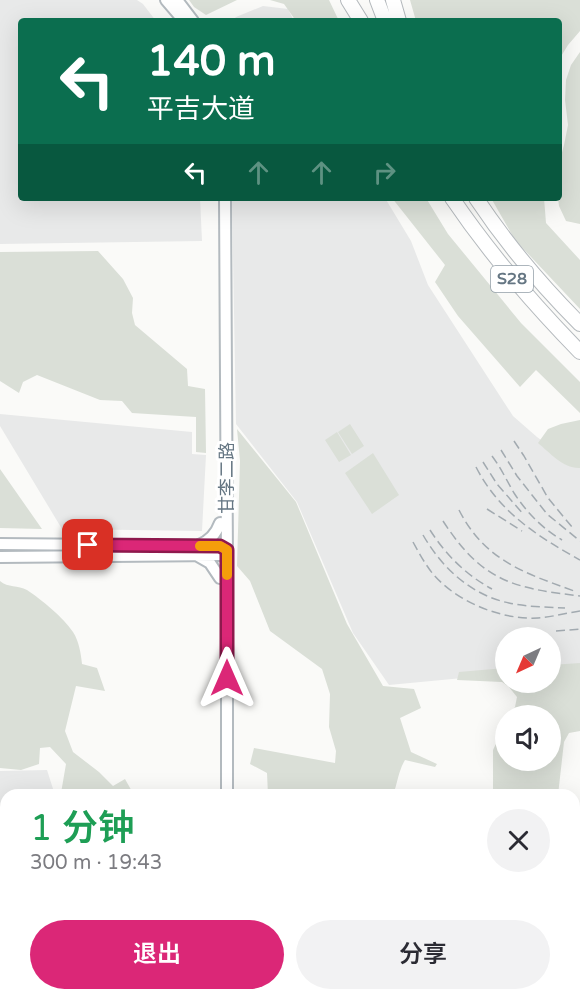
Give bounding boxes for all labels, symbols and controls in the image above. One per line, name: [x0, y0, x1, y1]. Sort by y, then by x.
text: 140 m: [147, 36, 276, 87]
icon: left: [48, 42, 126, 120]
text: 平吉大道: [147, 93, 255, 126]
icon: left: [179, 156, 212, 189]
icon: ahead: [242, 156, 275, 189]
icon: ahead: [305, 156, 338, 189]
icon: right: [368, 156, 401, 189]
road number: S28: [491, 266, 533, 292]
street label: 甘李二路: [216, 442, 238, 514]
pin: [62, 519, 113, 570]
icon: arrive: [71, 528, 104, 561]
north arrow: [495, 627, 561, 693]
map controls: [495, 627, 561, 771]
position arrow: [195, 646, 259, 710]
button: sound: [495, 705, 561, 771]
text: 1 分钟: [30, 807, 134, 850]
button: close: [487, 809, 550, 872]
text: 300 m · 19:43: [30, 851, 162, 875]
button: 退出: [30, 920, 284, 989]
button: 分享: [296, 920, 550, 989]

